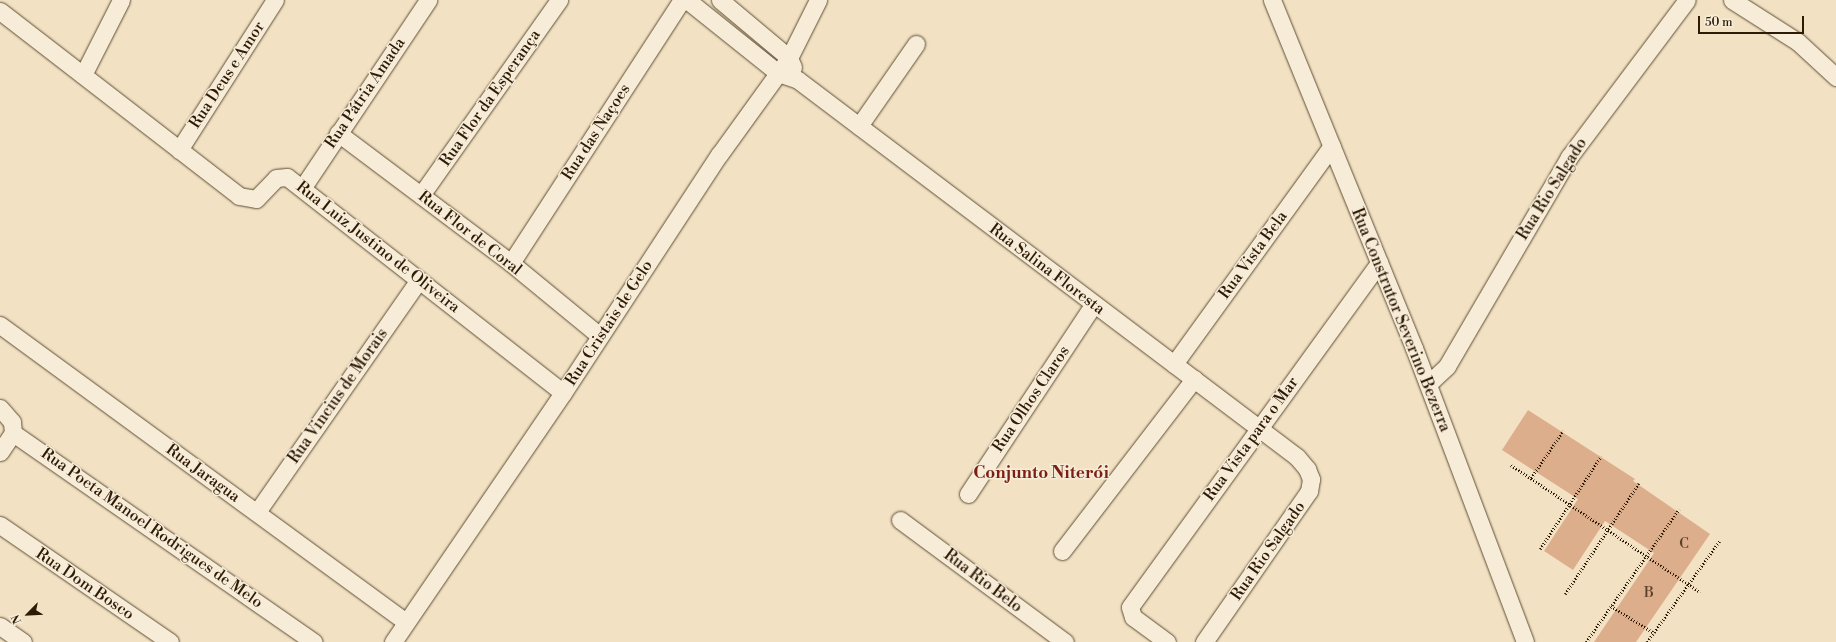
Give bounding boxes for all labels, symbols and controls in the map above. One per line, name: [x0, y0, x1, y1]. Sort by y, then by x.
scale bar: [1700, 8, 1806, 34]
text: 50 m: [1705, 15, 1733, 30]
street label: Rua Deus e Amor: [185, 18, 269, 132]
street label: Rua Flor da Esperança: [436, 26, 544, 170]
street label: Rua Pátria Amada: [321, 34, 409, 152]
street label: Rua das Naçoes: [558, 80, 634, 184]
street label: Rua Rio Salgado: [1513, 134, 1591, 244]
street label: Rua Luiz Justino de Oliveira: [292, 177, 464, 317]
street label: Rua Flor de Coral: [414, 187, 526, 279]
street label: Rua Construtor Severino Bezerra: [1347, 205, 1455, 435]
street label: Rua Vista Bela: [1215, 207, 1291, 303]
street label: Rua Salina Floresta: [985, 219, 1109, 319]
street label: Rua Cristais de Gelo: [561, 257, 657, 389]
street label: Rua Vincius de Morais: [284, 325, 392, 467]
street label: Rua Olhos Claros: [988, 342, 1074, 456]
street label: Rua Vista para o Mar: [1199, 373, 1303, 505]
street label: Rua Jaragua: [162, 440, 244, 506]
street label: Rua Poeta Manoel Rodrigues de Melo: [37, 444, 267, 612]
district label: Conjunto Niterói: [973, 464, 1109, 484]
street label: Rua Rio Salgado: [1227, 498, 1309, 604]
house number: C: [1679, 536, 1689, 552]
street label: Rua Dom Bosco: [32, 544, 138, 624]
street label: Rua Rio Belo: [940, 545, 1026, 617]
house number: B: [1644, 585, 1654, 601]
north arrow: [8, 594, 48, 634]
text: N: [9, 612, 25, 626]

